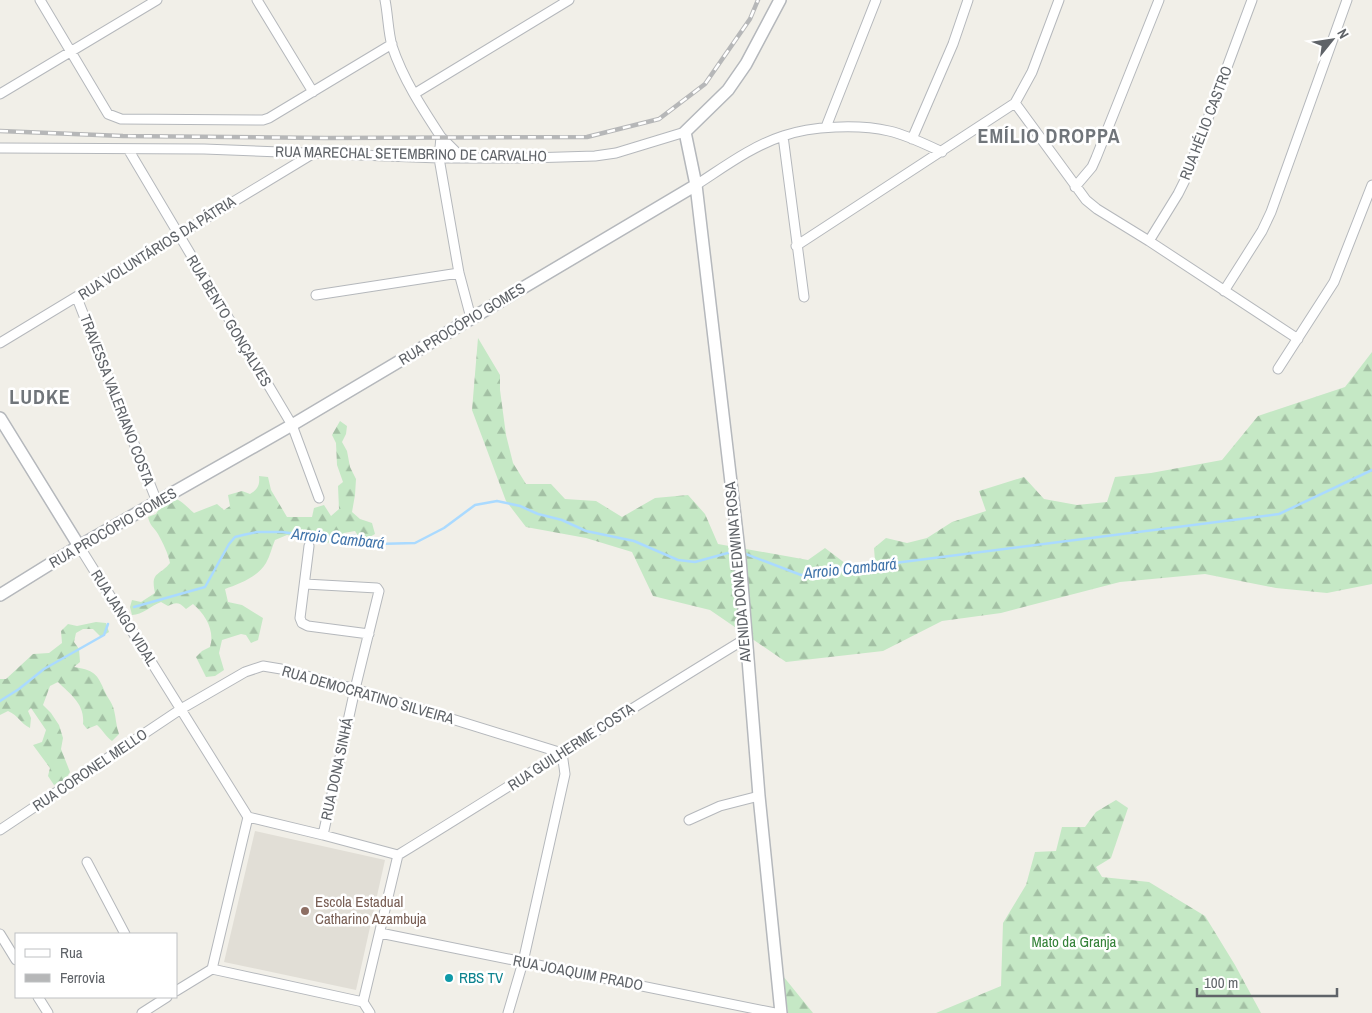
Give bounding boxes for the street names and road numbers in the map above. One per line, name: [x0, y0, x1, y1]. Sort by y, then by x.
street label: RUA HÉLIO CASTRO: [1174, 63, 1237, 183]
street label: RUA MARECHAL SETEMBRINO DE CARVALHO: [275, 141, 547, 166]
street label: RUA VOLUNTÁRIOS DA PÁTRIA: [74, 190, 240, 305]
street label: RUA BENTO GONÇALVES: [182, 251, 277, 390]
street label: RUA PROCÓPIO GOMES: [395, 277, 529, 370]
street label: TRAVESSA VALERIANO COSTA: [75, 311, 160, 489]
street label: AVENIDA DONA EDWINA ROSA: [719, 480, 756, 664]
street label: RUA PROCÓPIO GOMES: [45, 482, 180, 573]
street label: RUA JANGO VIDAL: [86, 566, 163, 670]
street label: RUA DEMOCRATINO SILVEIRA: [280, 660, 457, 729]
street label: RUA GUILHERME COSTA: [503, 697, 639, 795]
street label: RUA DONA SINHÁ: [315, 715, 358, 822]
street label: RUA CORONEL MELLO: [28, 723, 151, 816]
street label: RUA JOAQUIM PRADO: [511, 950, 645, 995]

